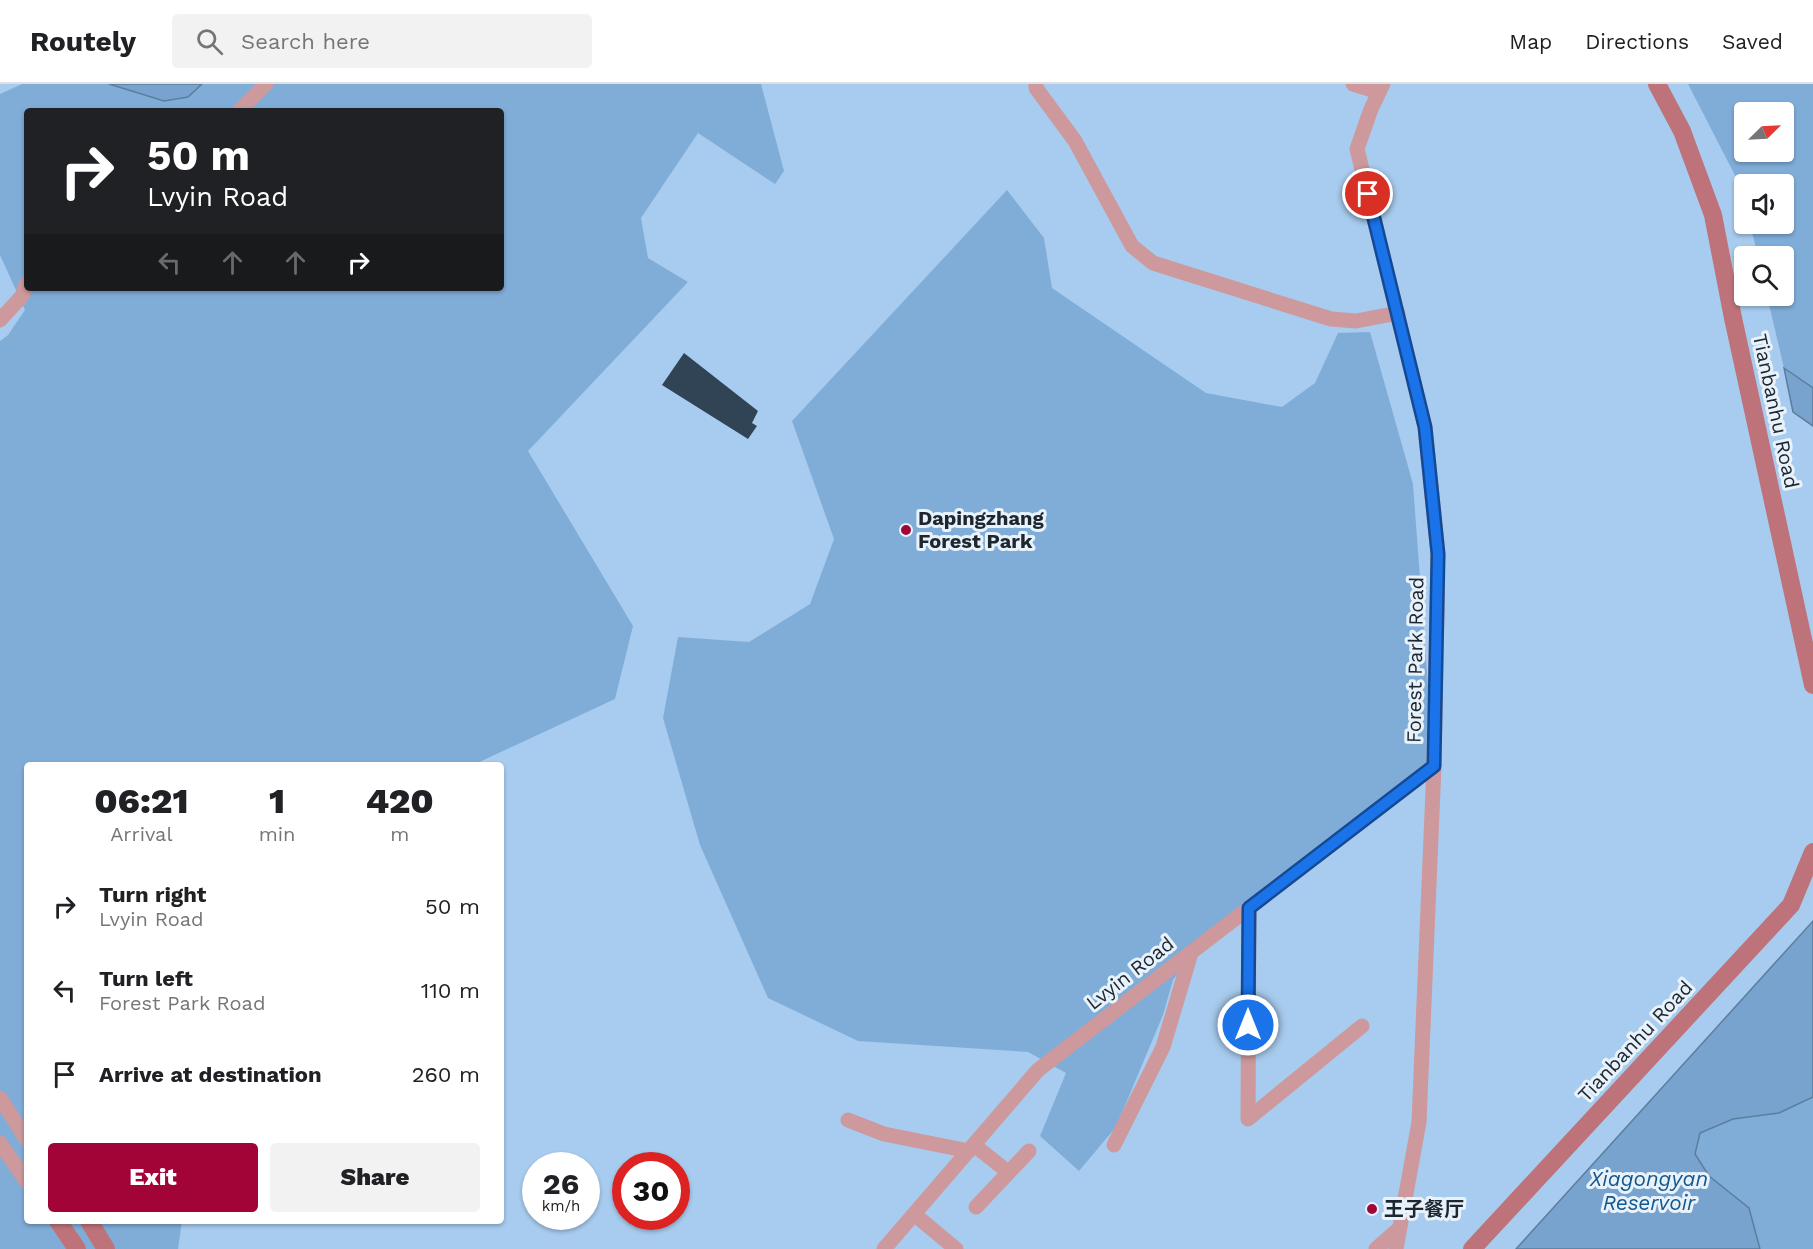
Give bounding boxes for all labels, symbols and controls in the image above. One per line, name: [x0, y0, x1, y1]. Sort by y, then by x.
search box: [172, 14, 592, 68]
text: Routely: [30, 25, 136, 58]
icon: search: [193, 25, 226, 58]
text: Search here: [241, 29, 370, 54]
text: Map: [1509, 29, 1552, 54]
text: Directions: [1585, 29, 1689, 54]
text: Saved: [1722, 29, 1783, 54]
north arrow: [1734, 102, 1794, 162]
map controls: [1734, 102, 1794, 306]
text: 50 m: [147, 131, 250, 180]
icon: right: [48, 132, 126, 210]
pin: [1342, 168, 1393, 219]
button: sound: [1734, 174, 1794, 234]
icon: arrive: [1351, 177, 1384, 210]
text: Lvyin Road: [147, 181, 288, 213]
icon: left: [153, 246, 186, 279]
icon: ahead: [216, 246, 249, 279]
icon: ahead: [279, 246, 312, 279]
icon: right: [342, 246, 375, 279]
button: search: [1734, 246, 1794, 306]
street label: Tianbanhu Road: [1748, 332, 1804, 490]
place label: Dapingzhang Forest Park: [918, 506, 1044, 553]
marker: Dapingzhang Forest Park: [899, 523, 913, 537]
street label: Forest Park Road: [1402, 577, 1428, 743]
text: 06:21: [94, 780, 189, 822]
text: 1: [269, 780, 285, 822]
text: 420: [366, 780, 434, 822]
text: Arrival: [110, 822, 173, 846]
text: min: [259, 822, 295, 846]
text: m: [390, 822, 409, 846]
text: Turn right: [99, 882, 206, 907]
icon: right: [48, 890, 81, 923]
text: 50 m: [425, 894, 480, 919]
text: Lvyin Road: [99, 907, 204, 931]
street label: Lvyin Road: [1081, 931, 1179, 1015]
text: Turn left: [99, 966, 193, 991]
icon: left: [48, 974, 81, 1007]
street label: Tianbanhu Road: [1573, 975, 1697, 1107]
text: 110 m: [421, 978, 480, 1003]
text: Forest Park Road: [99, 991, 265, 1015]
position arrow: [1216, 993, 1280, 1057]
icon: arrive: [48, 1058, 81, 1091]
text: Arrive at destination: [99, 1062, 322, 1087]
text: 260 m: [412, 1062, 480, 1087]
button: Exit: [48, 1143, 258, 1212]
button: Share: [270, 1143, 480, 1212]
speed limit sign: 30: [612, 1152, 690, 1230]
text: 26: [543, 1166, 579, 1201]
water label: Xiagongyan Reservoir: [1589, 1166, 1708, 1215]
text: km/h: [542, 1197, 580, 1215]
place label: 王子餐厅: [1384, 1197, 1464, 1221]
marker: 王子餐厅: [1365, 1202, 1379, 1216]

